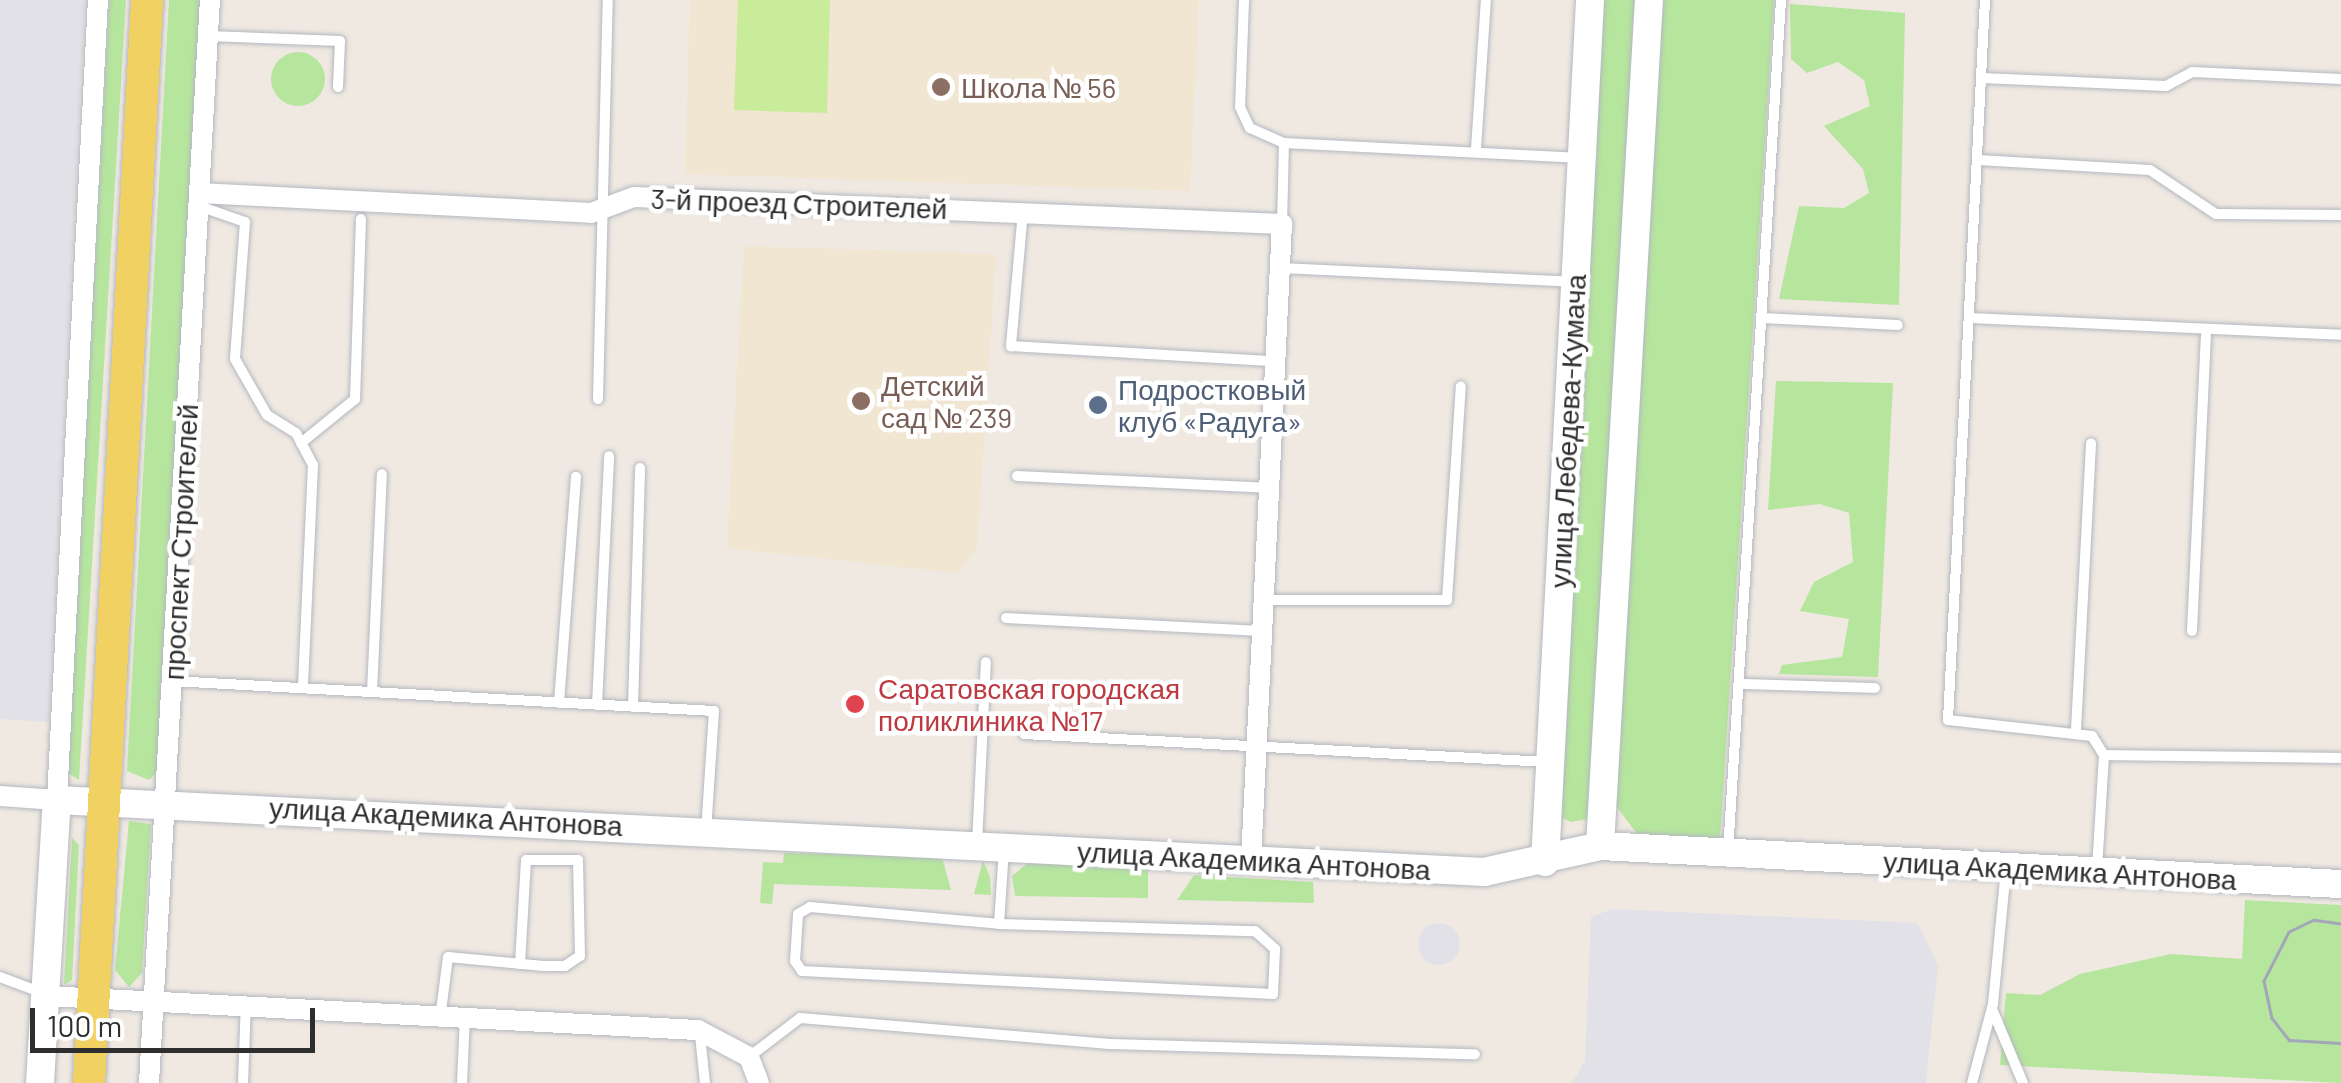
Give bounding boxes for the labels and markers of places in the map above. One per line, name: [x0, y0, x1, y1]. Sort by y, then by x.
place label: Школа № 56: [961, 70, 1116, 104]
marker: Школа № 56: [930, 76, 952, 98]
place label: Детский сад № 239: [881, 368, 1012, 434]
place label: Подростковый клуб «Радуга»: [1118, 372, 1306, 438]
marker: Детский сад № 239: [850, 390, 872, 412]
marker: Подростковый клуб «Радуга»: [1087, 394, 1109, 416]
place label: Саратовская городская поликлиника №17: [878, 671, 1180, 737]
marker: Саратовская городская поликлиника №17: [842, 691, 868, 717]

